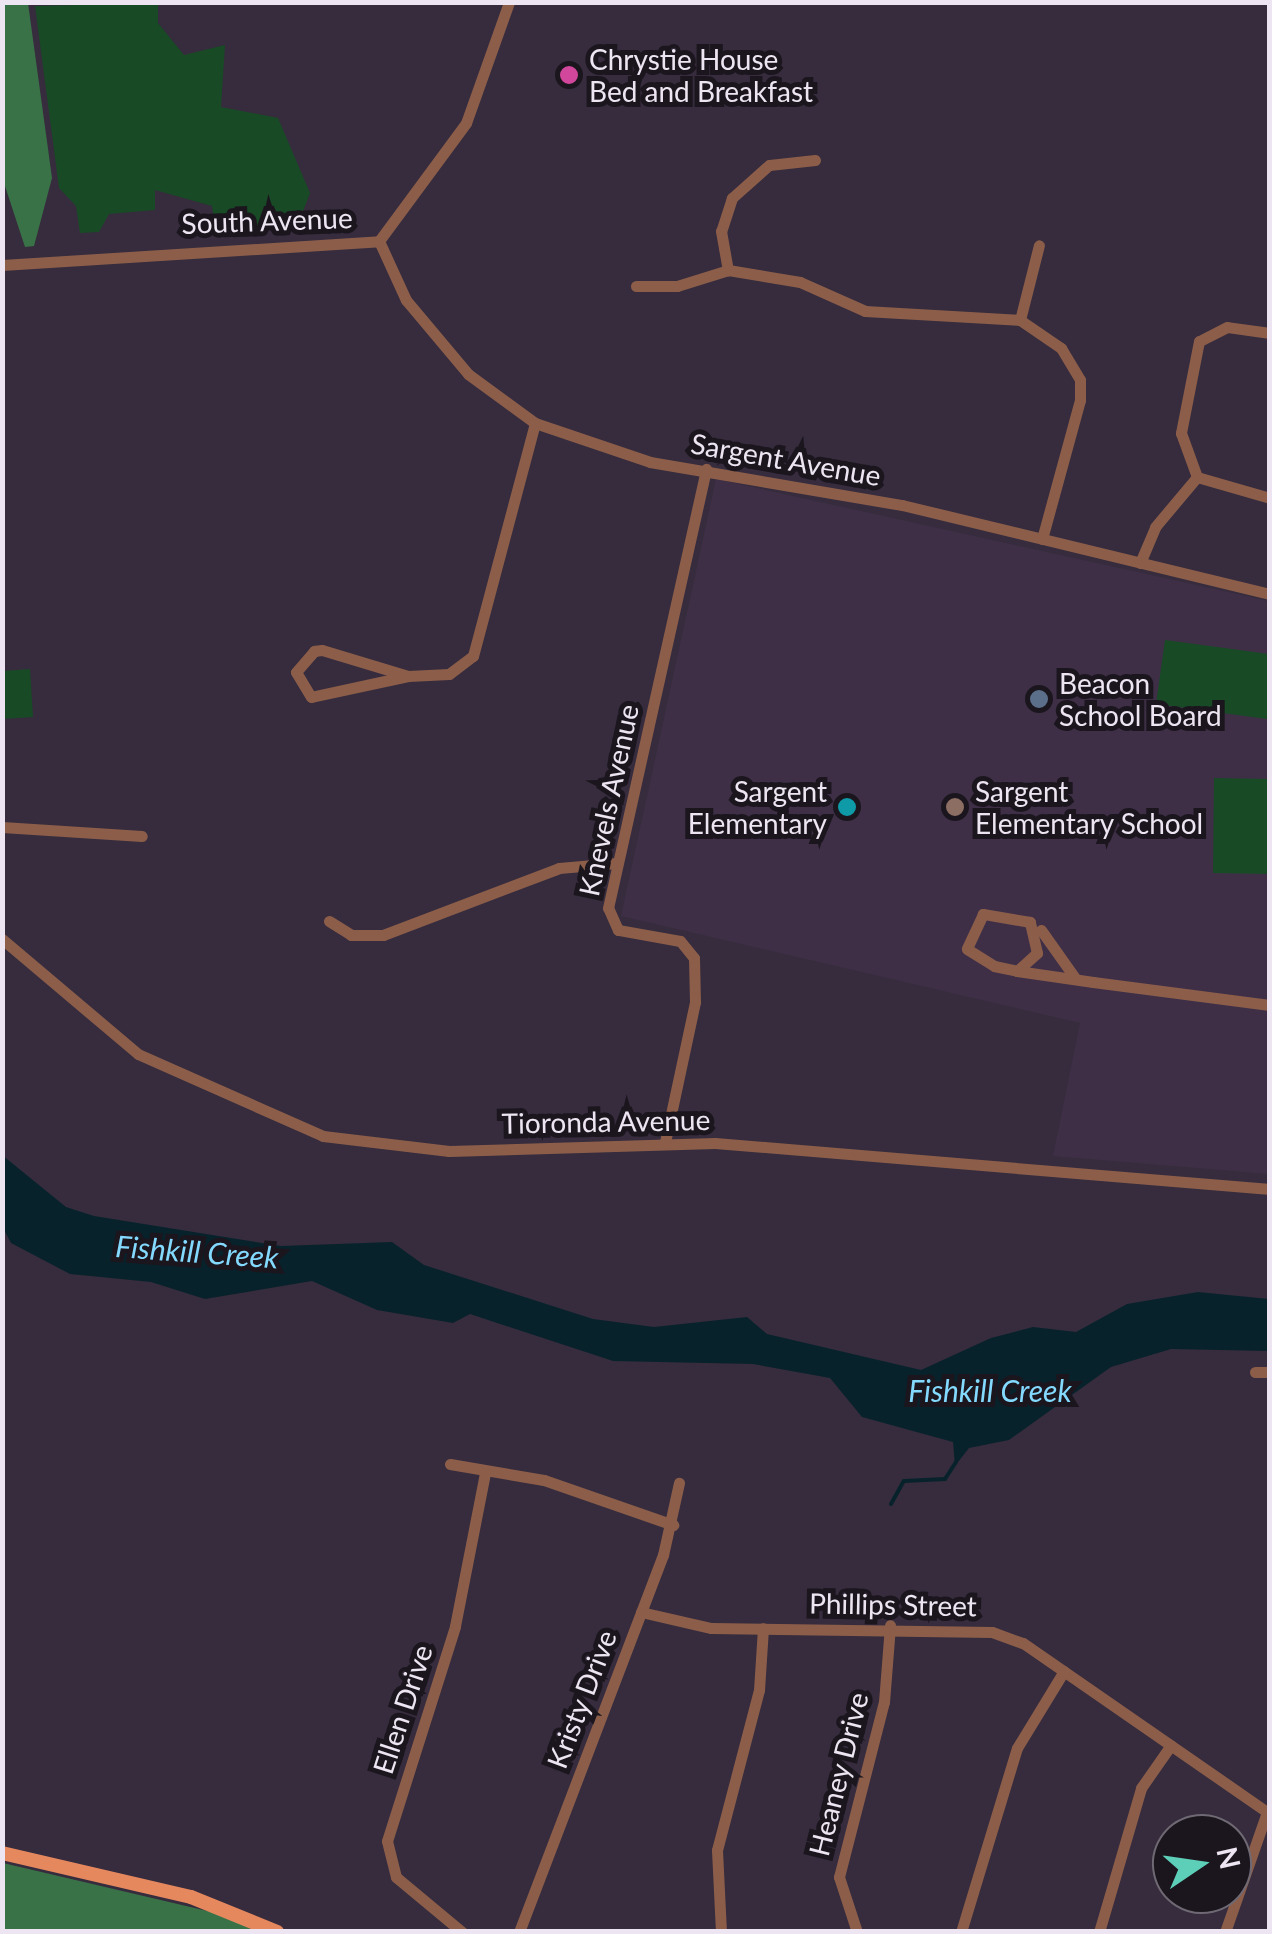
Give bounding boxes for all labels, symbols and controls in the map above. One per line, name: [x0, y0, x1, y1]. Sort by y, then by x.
place label: Chrystie House Bed and Breakfast: [589, 42, 813, 108]
marker: Chrystie House Bed and Breakfast: [558, 64, 580, 86]
street label: South Avenue: [180, 200, 354, 240]
street label: Sargent Avenue: [688, 426, 884, 492]
place label: Beacon School Board: [1059, 666, 1222, 732]
marker: Beacon School Board: [1028, 688, 1050, 710]
street label: Knevels Avenue: [571, 701, 645, 899]
place label: Sargent Elementary: [688, 774, 827, 840]
place label: Sargent Elementary School: [975, 774, 1204, 840]
marker: Sargent Elementary: [836, 796, 858, 818]
marker: Sargent Elementary School: [944, 796, 966, 818]
street label: Tioronda Avenue: [501, 1102, 711, 1140]
water label: Fishkill Creek: [114, 1227, 280, 1275]
water label: Fishkill Creek: [908, 1372, 1072, 1408]
street label: Phillips Street: [809, 1586, 977, 1622]
street label: Kristy Drive: [539, 1625, 623, 1773]
street label: Ellen Drive: [365, 1640, 439, 1778]
street label: Heaney Drive: [801, 1688, 875, 1860]
north arrow: [1152, 1814, 1252, 1914]
text: N: [1210, 1843, 1248, 1872]

